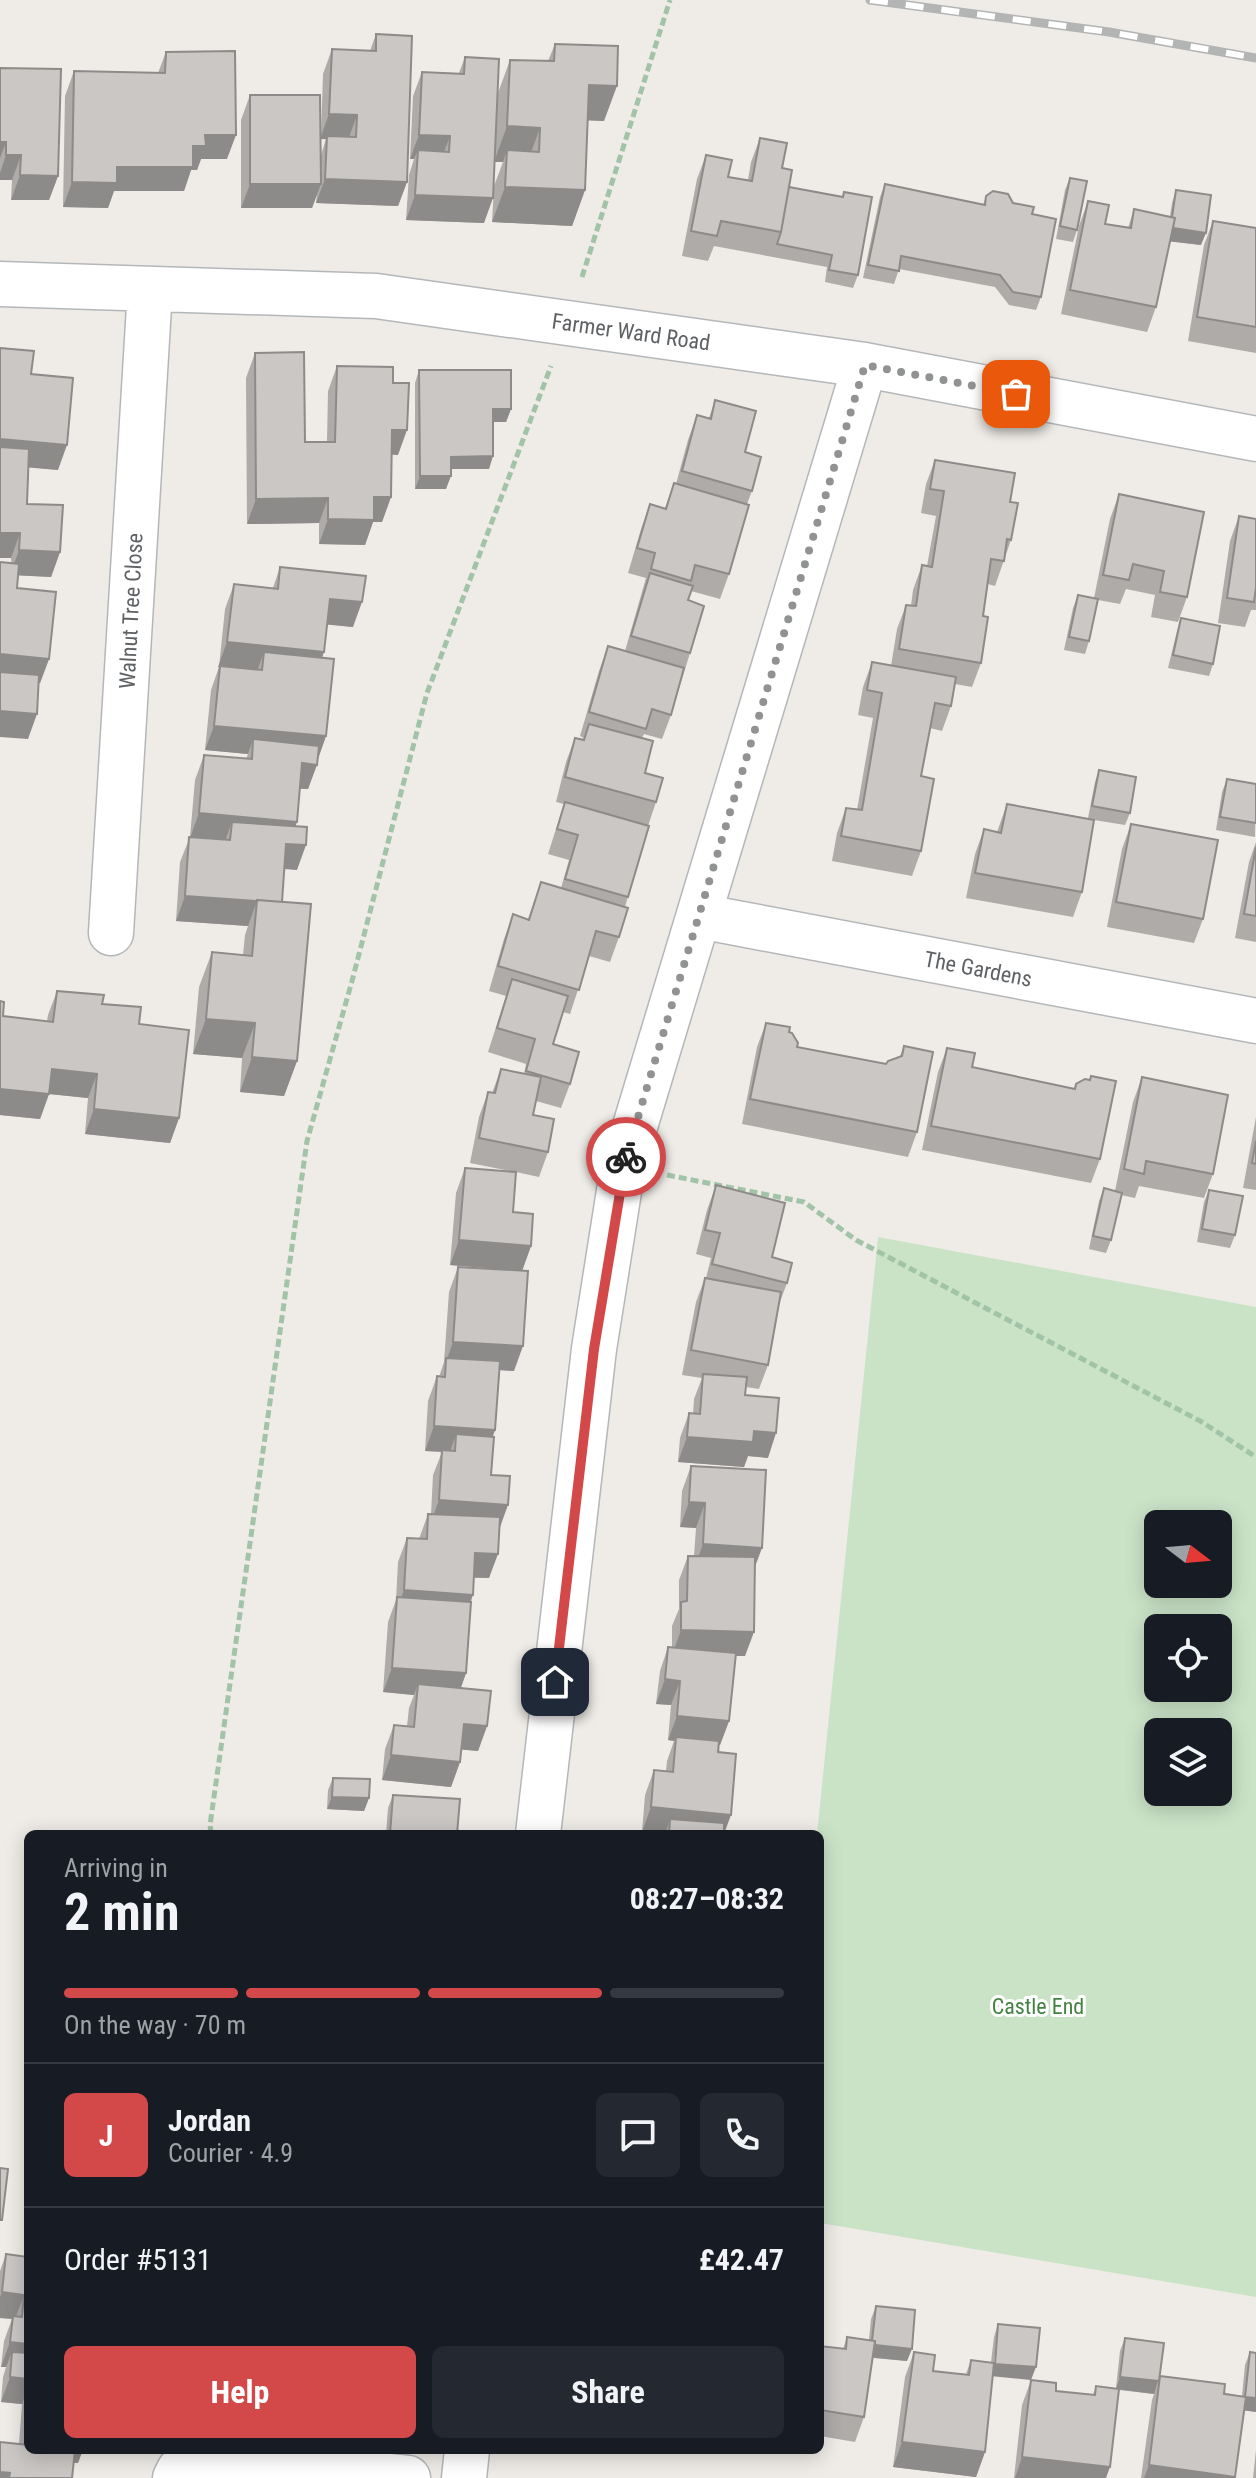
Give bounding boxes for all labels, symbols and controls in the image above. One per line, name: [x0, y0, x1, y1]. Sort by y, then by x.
street label: Farmer Ward Road: [550, 309, 712, 355]
pin: [982, 360, 1050, 428]
icon: bag: [994, 372, 1038, 416]
street label: Walnut Tree Close: [114, 532, 148, 690]
street label: The Gardens: [922, 946, 1034, 992]
courier: [586, 1117, 666, 1197]
icon: bike: [604, 1135, 648, 1179]
north arrow: [1144, 1510, 1232, 1598]
map controls: [1144, 1510, 1232, 1806]
button: locate: [1144, 1614, 1232, 1702]
pin: [521, 1648, 589, 1716]
icon: home: [533, 1660, 577, 1704]
button: layers: [1144, 1718, 1232, 1806]
text: Arriving in: [64, 1853, 168, 1883]
text: 08:27–08:32: [630, 1881, 784, 1916]
text: 2 min: [64, 1882, 180, 1943]
park label: Castle End: [992, 1994, 1084, 2019]
text: On the way · 70 m: [64, 2010, 246, 2040]
button: chat: [596, 2093, 680, 2177]
button: phone: [700, 2093, 784, 2177]
text: Jordan: [168, 2103, 251, 2138]
text: J: [99, 2118, 113, 2153]
text: Courier · 4.9: [168, 2138, 293, 2168]
text: Order #5131: [64, 2242, 212, 2277]
text: £42.47: [699, 2242, 784, 2277]
button: Help: [64, 2346, 416, 2438]
button: Share: [432, 2346, 784, 2438]

